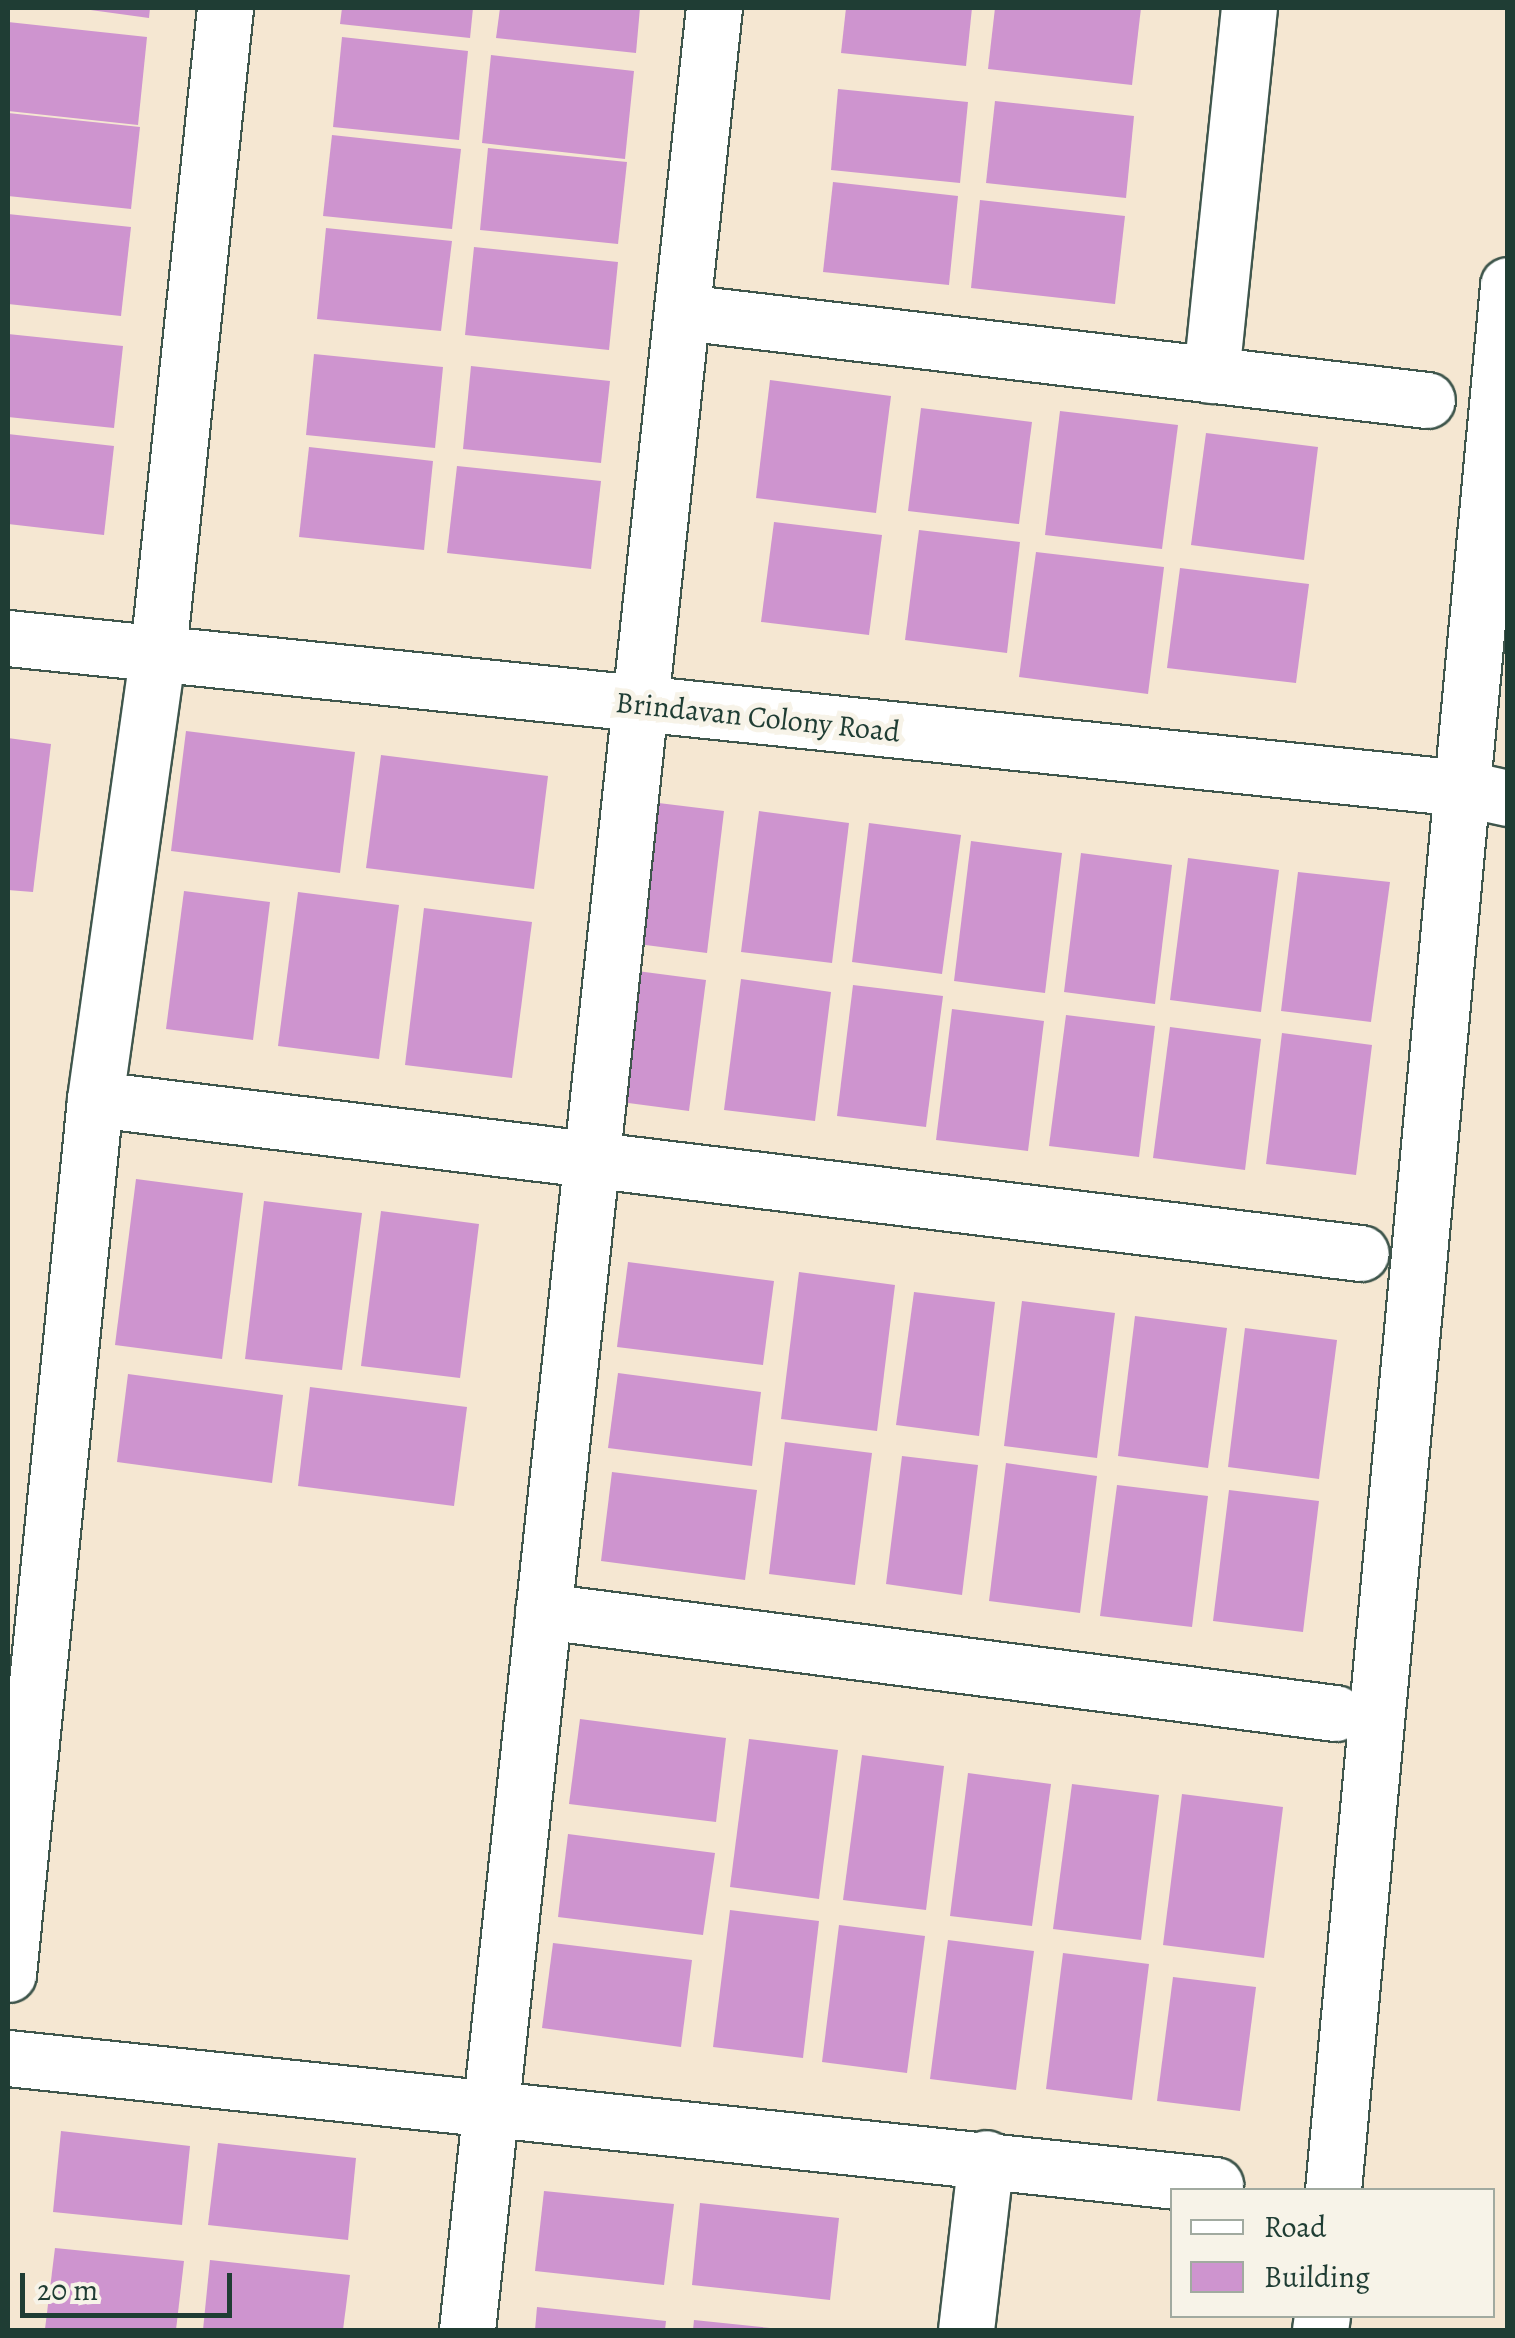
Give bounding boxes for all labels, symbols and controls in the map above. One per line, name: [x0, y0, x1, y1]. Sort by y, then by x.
street label: Brindavan Colony Road: [614, 684, 902, 750]
legend: [1170, 2188, 1495, 2318]
text: Road: [1264, 2207, 1326, 2247]
scale bar: [25, 2253, 238, 2315]
text: Building: [1264, 2257, 1370, 2297]
text: 20 m: [37, 2270, 98, 2310]

